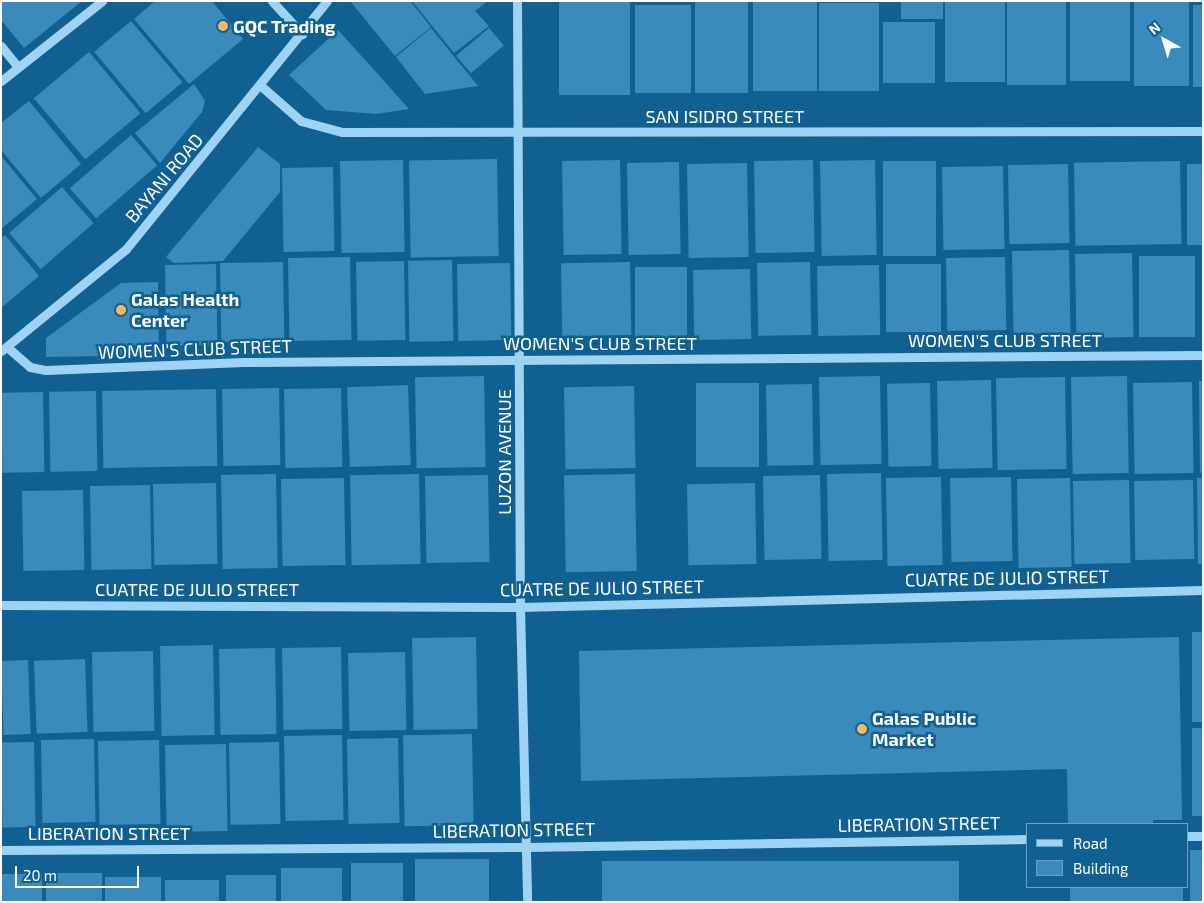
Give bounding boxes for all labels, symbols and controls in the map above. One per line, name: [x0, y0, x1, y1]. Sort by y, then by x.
place label: GQC Trading: [233, 15, 336, 37]
north arrow: [1139, 15, 1189, 65]
text: N: [1145, 18, 1164, 38]
marker: GQC Trading: [217, 20, 229, 32]
street label: SAN ISIDRO STREET: [646, 105, 804, 127]
street label: BAYANI ROAD: [121, 129, 207, 227]
place label: Galas Health Center: [131, 289, 239, 332]
marker: Galas Health Center: [115, 304, 127, 316]
street label: WOMEN'S CLUB STREET: [908, 329, 1102, 351]
street label: WOMEN'S CLUB STREET: [503, 332, 697, 354]
street label: WOMEN'S CLUB STREET: [98, 335, 292, 363]
street label: LUZON AVENUE: [493, 389, 515, 515]
street label: CUATRE DE JULIO STREET: [905, 565, 1109, 591]
street label: CUATRE DE JULIO STREET: [500, 575, 704, 601]
street label: CUATRE DE JULIO STREET: [95, 578, 299, 600]
place label: Galas Public Market: [872, 708, 976, 751]
marker: Galas Public Market: [856, 723, 868, 735]
street label: LIBERATION STREET: [837, 812, 1001, 836]
street label: LIBERATION STREET: [432, 818, 596, 842]
street label: LIBERATION STREET: [28, 822, 190, 844]
legend: [1026, 823, 1189, 888]
text: Road: [1073, 834, 1108, 852]
scale bar: [18, 856, 141, 888]
text: Building: [1073, 859, 1128, 877]
text: 20 m: [23, 866, 57, 884]

